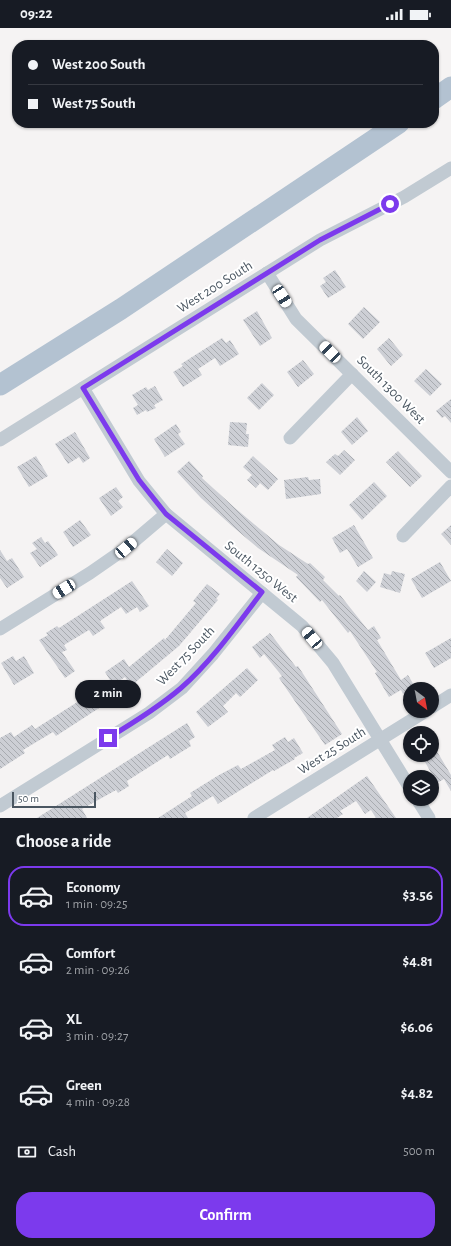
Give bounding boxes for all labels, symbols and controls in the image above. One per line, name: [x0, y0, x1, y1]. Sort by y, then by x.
text: 09:22: [20, 6, 53, 21]
text: West 200 South: [52, 57, 146, 72]
text: West 75 South: [52, 96, 136, 111]
route start: [381, 195, 399, 213]
street label: West 200 South: [175, 258, 255, 316]
car: [270, 283, 294, 309]
car: [317, 339, 343, 365]
street label: South 1300 West: [354, 353, 428, 427]
car: [113, 536, 139, 560]
street label: South 1250 West: [222, 539, 300, 606]
car: [51, 578, 77, 600]
street label: West 75 South: [154, 624, 218, 688]
car: [300, 625, 324, 651]
callout: 2 min: [75, 680, 141, 708]
north arrow: [403, 682, 439, 718]
map controls: [403, 682, 439, 806]
text: 2 min: [94, 687, 122, 700]
street label: West 25 South: [296, 725, 368, 777]
button: locate: [403, 726, 439, 762]
route end: [99, 729, 117, 747]
button: layers: [403, 770, 439, 806]
scale bar: [12, 790, 96, 809]
text: 50 m: [18, 793, 39, 804]
text: Choose a ride: [16, 833, 111, 851]
icon: car: [18, 878, 54, 914]
text: Economy: [66, 880, 120, 895]
text: $3.56: [403, 888, 433, 903]
text: 1 min · 09:25: [66, 898, 127, 911]
icon: car: [18, 944, 54, 980]
text: Comfort: [66, 946, 115, 961]
text: $4.81: [402, 954, 433, 969]
text: 2 min · 09:26: [66, 964, 130, 977]
icon: car: [18, 1010, 54, 1046]
text: XL: [66, 1012, 82, 1027]
text: $6.06: [401, 1020, 433, 1035]
text: 3 min · 09:27: [66, 1030, 128, 1043]
icon: car: [18, 1076, 54, 1112]
text: Green: [66, 1078, 102, 1093]
text: $4.82: [401, 1086, 433, 1101]
text: 4 min · 09:28: [66, 1096, 130, 1109]
icon: cash: [16, 1141, 38, 1163]
text: Cash: [48, 1144, 76, 1159]
text: 500 m: [403, 1145, 435, 1158]
button: Confirm: [16, 1192, 435, 1238]

